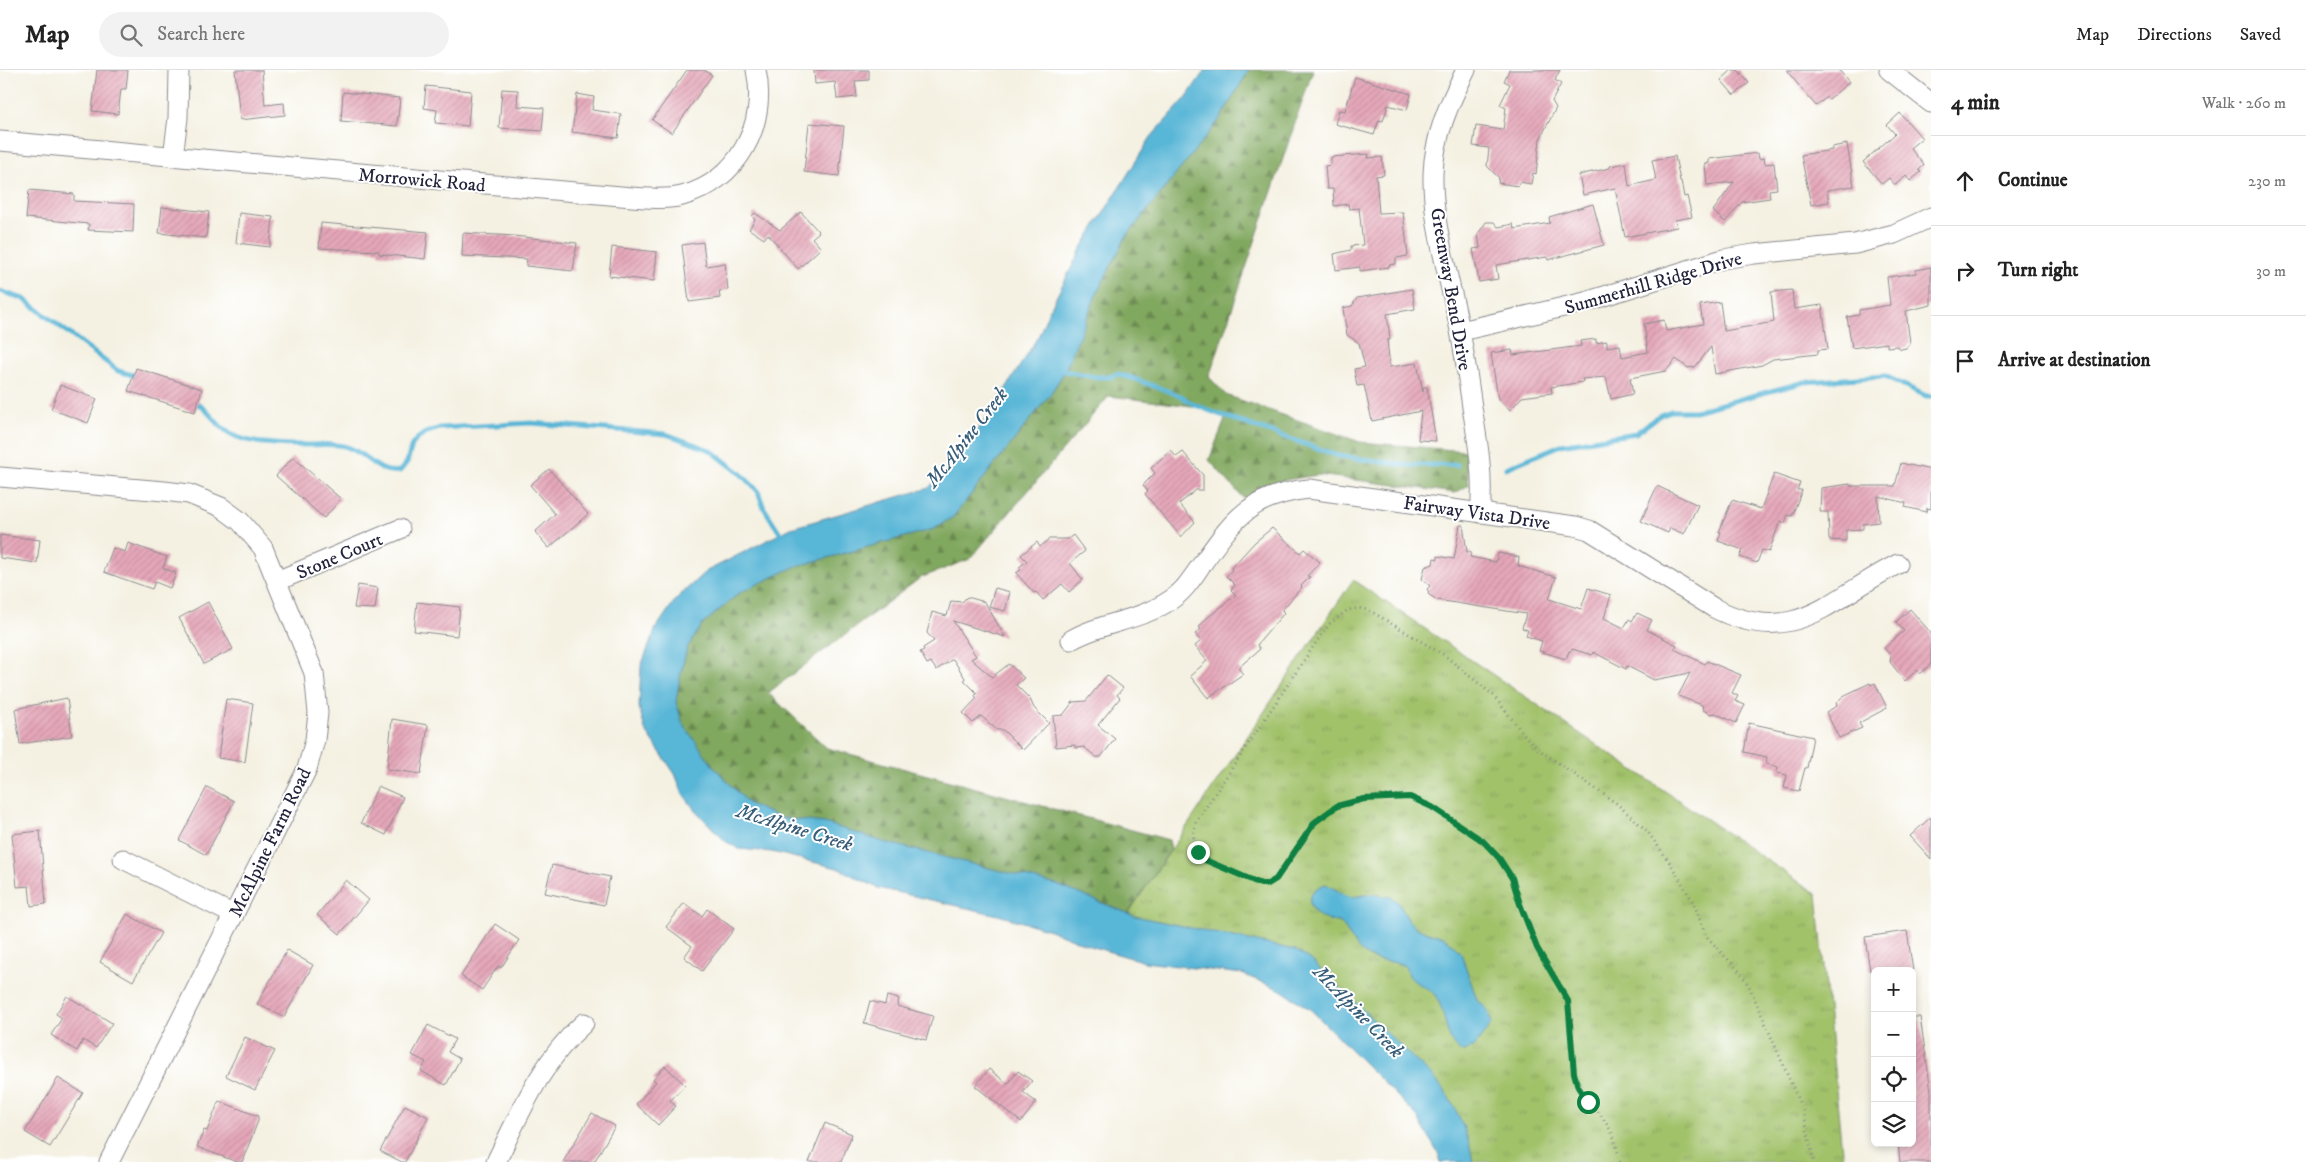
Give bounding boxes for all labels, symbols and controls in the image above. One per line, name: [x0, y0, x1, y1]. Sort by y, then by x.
search box: [99, 12, 449, 57]
text: Map: [25, 20, 69, 50]
icon: search: [117, 21, 145, 49]
text: Search here: [157, 23, 245, 46]
text: Map: [2076, 24, 2109, 46]
text: Directions: [2137, 24, 2212, 46]
text: Saved: [2240, 24, 2281, 46]
text: 4 min: [1951, 90, 2000, 116]
text: Walk · 260 m: [2202, 93, 2286, 113]
street label: Morrowick Road: [357, 163, 487, 198]
icon: ahead: [1951, 167, 1979, 195]
text: Continue: [1998, 169, 2068, 192]
text: 230 m: [2248, 171, 2286, 191]
street label: Greenway Bend Drive: [1425, 206, 1476, 372]
street label: Summerhill Ridge Drive: [1562, 247, 1745, 320]
icon: right: [1951, 257, 1979, 285]
text: Turn right: [1998, 259, 2078, 282]
text: 30 m: [2256, 261, 2286, 281]
icon: arrive: [1951, 347, 1979, 375]
text: Arrive at destination: [1998, 349, 2150, 372]
water label: McAlpine Creek: [919, 382, 1014, 494]
street label: Fairway Vista Drive: [1402, 492, 1552, 535]
street label: Stone Court: [293, 528, 386, 585]
street label: McAlpine Farm Road: [224, 764, 317, 921]
water label: McAlpine Creek: [732, 798, 856, 858]
route end: [1187, 841, 1210, 864]
water label: McAlpine Creek: [1306, 959, 1409, 1064]
map controls: [1871, 967, 1916, 1147]
button: +: [1871, 967, 1916, 1012]
button: −: [1871, 1012, 1916, 1057]
button: locate: [1871, 1057, 1916, 1102]
route start: [1577, 1091, 1600, 1114]
button: layers: [1871, 1102, 1916, 1147]

